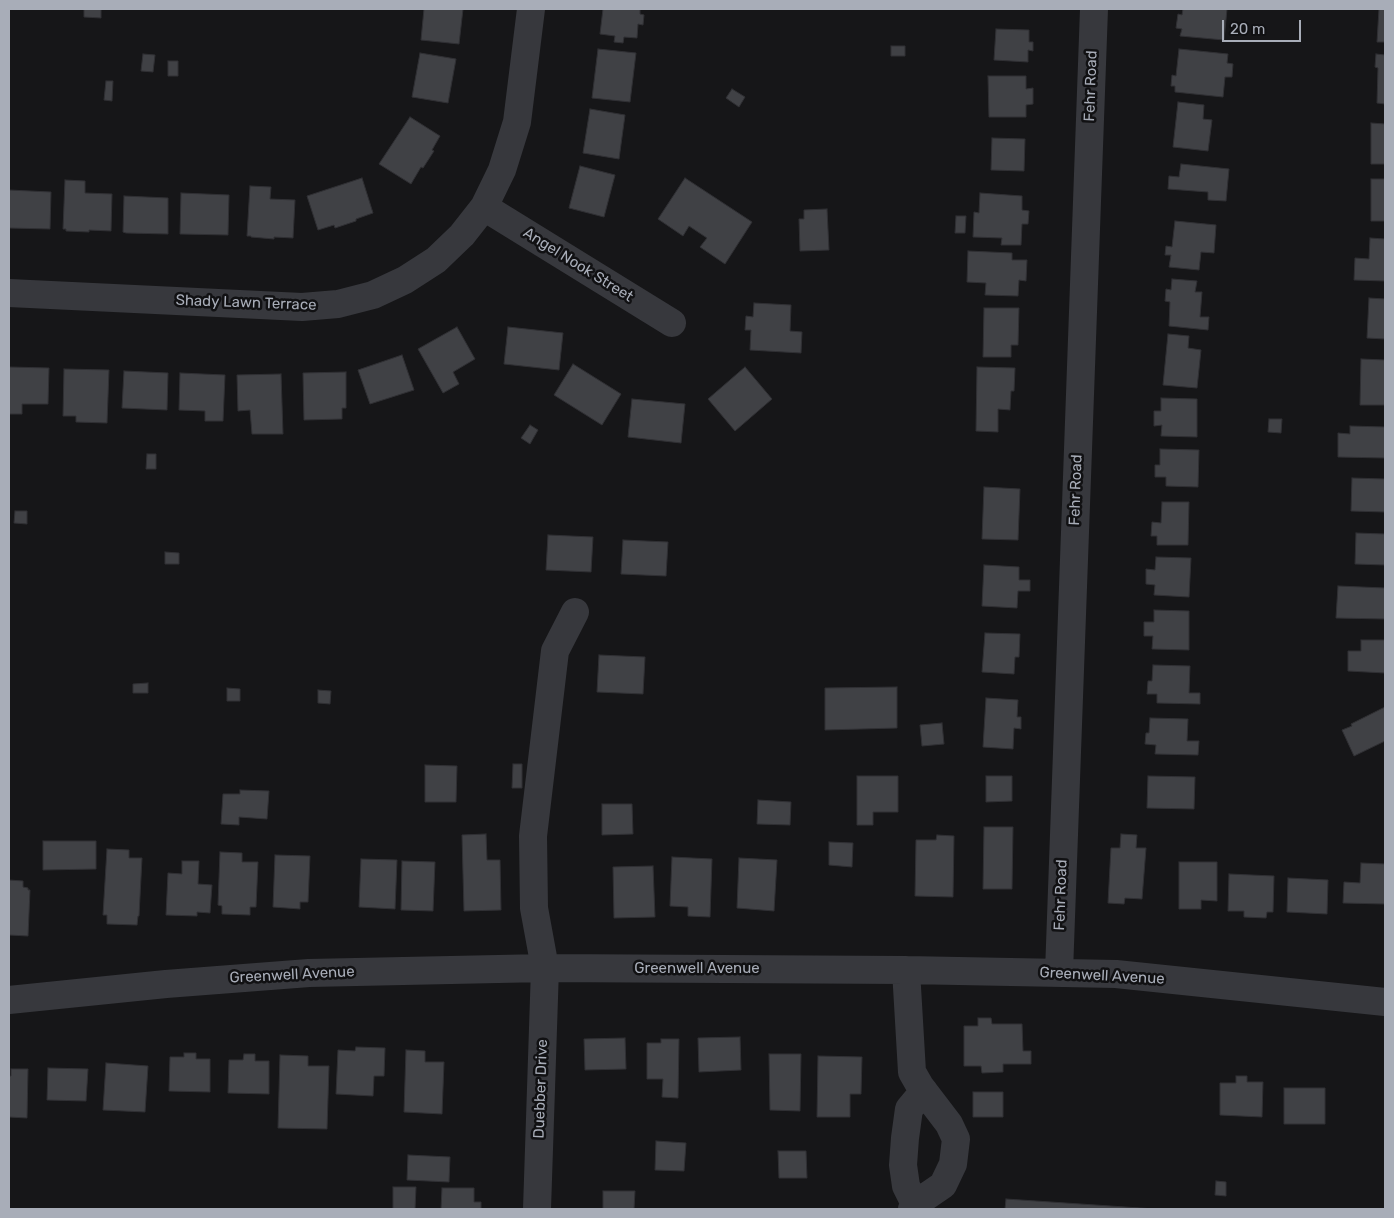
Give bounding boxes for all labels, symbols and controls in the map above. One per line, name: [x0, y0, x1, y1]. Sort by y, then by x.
scale bar: [1224, 10, 1303, 42]
text: 20 m: [1230, 20, 1265, 38]
street label: Fehr Road: [1081, 50, 1101, 122]
street label: Angel Nook Street: [520, 224, 636, 306]
street label: Shady Lawn Terrace: [175, 292, 317, 314]
street label: Fehr Road: [1066, 454, 1086, 526]
street label: Fehr Road: [1051, 859, 1071, 931]
street label: Greenwell Avenue: [634, 960, 760, 978]
street label: Greenwell Avenue: [229, 963, 355, 987]
street label: Greenwell Avenue: [1039, 964, 1165, 988]
street label: Duebber Drive: [530, 1039, 552, 1139]

